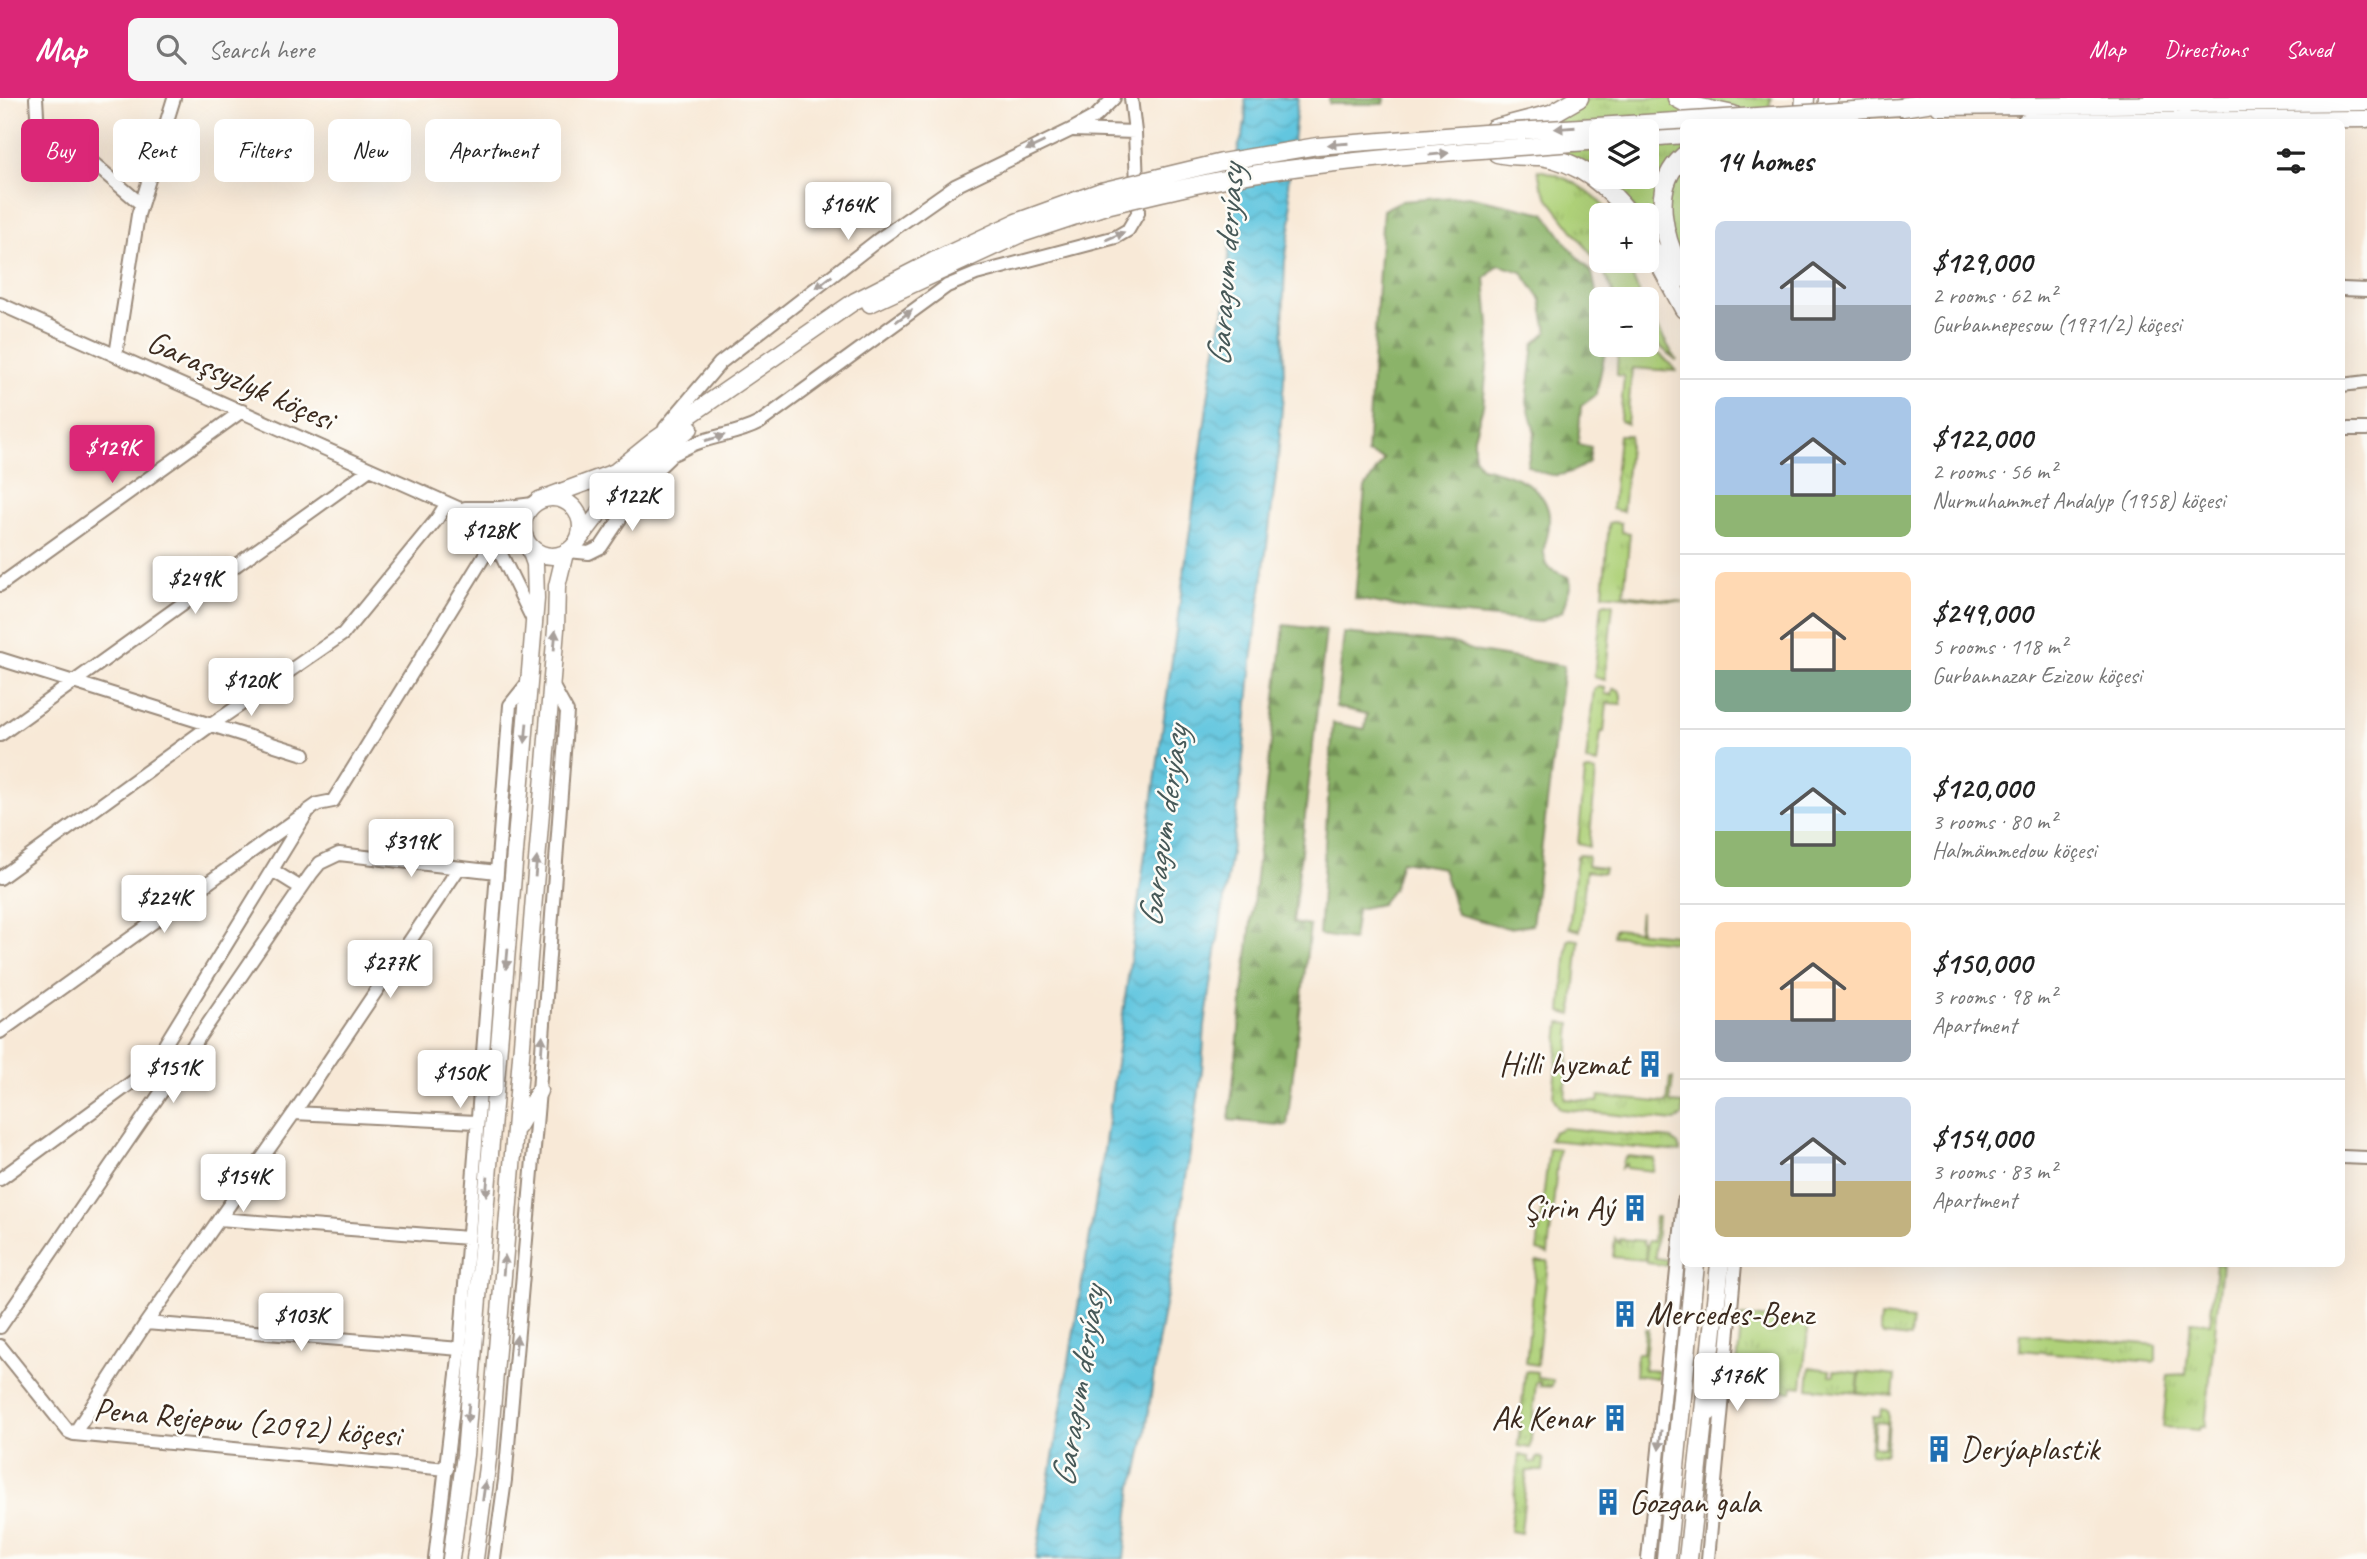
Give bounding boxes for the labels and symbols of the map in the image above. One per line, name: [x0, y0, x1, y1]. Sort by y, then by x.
one-way arrow: [1554, 123, 1576, 134]
one-way arrow: [1327, 139, 1349, 150]
one-way arrow: [1025, 141, 1045, 152]
one-way arrow: [1428, 148, 1450, 159]
water label: Garagum derýasy: [1196, 159, 1255, 368]
pin: $164K: [799, 183, 897, 242]
one-way arrow: [1104, 230, 1125, 241]
one-way arrow: [815, 275, 833, 289]
one-way arrow: [895, 309, 913, 323]
street label: Garaşsyzlyk köçesi: [141, 320, 344, 441]
pin: $129K: [63, 426, 161, 485]
one-way arrow: [704, 432, 726, 443]
pin: $122K: [583, 474, 681, 533]
pin: $128K: [441, 508, 539, 568]
pin: $249K: [146, 556, 244, 616]
one-way arrow: [550, 629, 561, 651]
pin: $120K: [202, 658, 300, 718]
water label: Garagum derýasy: [1127, 719, 1200, 930]
one-way arrow: [520, 722, 531, 744]
pin: $319K: [362, 820, 460, 879]
one-way arrow: [531, 856, 542, 878]
pin: $224K: [115, 876, 213, 935]
pin: $277K: [341, 940, 439, 1000]
one-way arrow: [501, 949, 512, 971]
one-way arrow: [537, 1034, 548, 1056]
place label: Hilli hyzmat: [1499, 1043, 1632, 1085]
pin: $151K: [124, 1046, 222, 1105]
building icon: Hilli hyzmat: [1635, 1049, 1665, 1079]
pin: $150K: [411, 1051, 509, 1110]
pin: $154K: [194, 1154, 292, 1214]
one-way arrow: [482, 1175, 493, 1197]
place label: Şirin Aý: [1523, 1187, 1618, 1229]
building icon: Şirin Aý: [1620, 1193, 1650, 1223]
one-way arrow: [499, 1254, 510, 1276]
water label: Garagum derýasy: [1040, 1279, 1117, 1490]
place label: Mercedes-Benz: [1646, 1293, 1816, 1335]
pin: $103K: [252, 1294, 350, 1353]
building icon: Mercedes-Benz: [1610, 1299, 1640, 1329]
one-way arrow: [511, 1334, 522, 1356]
pin: $176K: [1688, 1354, 1786, 1413]
street label: Pena Rejepow (2092) köçesi: [92, 1388, 406, 1457]
place label: Ak Kenar: [1492, 1397, 1597, 1439]
one-way arrow: [462, 1402, 473, 1424]
building icon: Ak Kenar: [1600, 1403, 1630, 1433]
place label: Derýaplastik: [1960, 1428, 2101, 1470]
one-way arrow: [1654, 1429, 1665, 1451]
building icon: Derýaplastik: [1924, 1434, 1954, 1464]
one-way arrow: [478, 1480, 489, 1502]
place label: Gozgan gala: [1629, 1481, 1763, 1523]
building icon: Gozgan gala: [1593, 1487, 1623, 1517]

